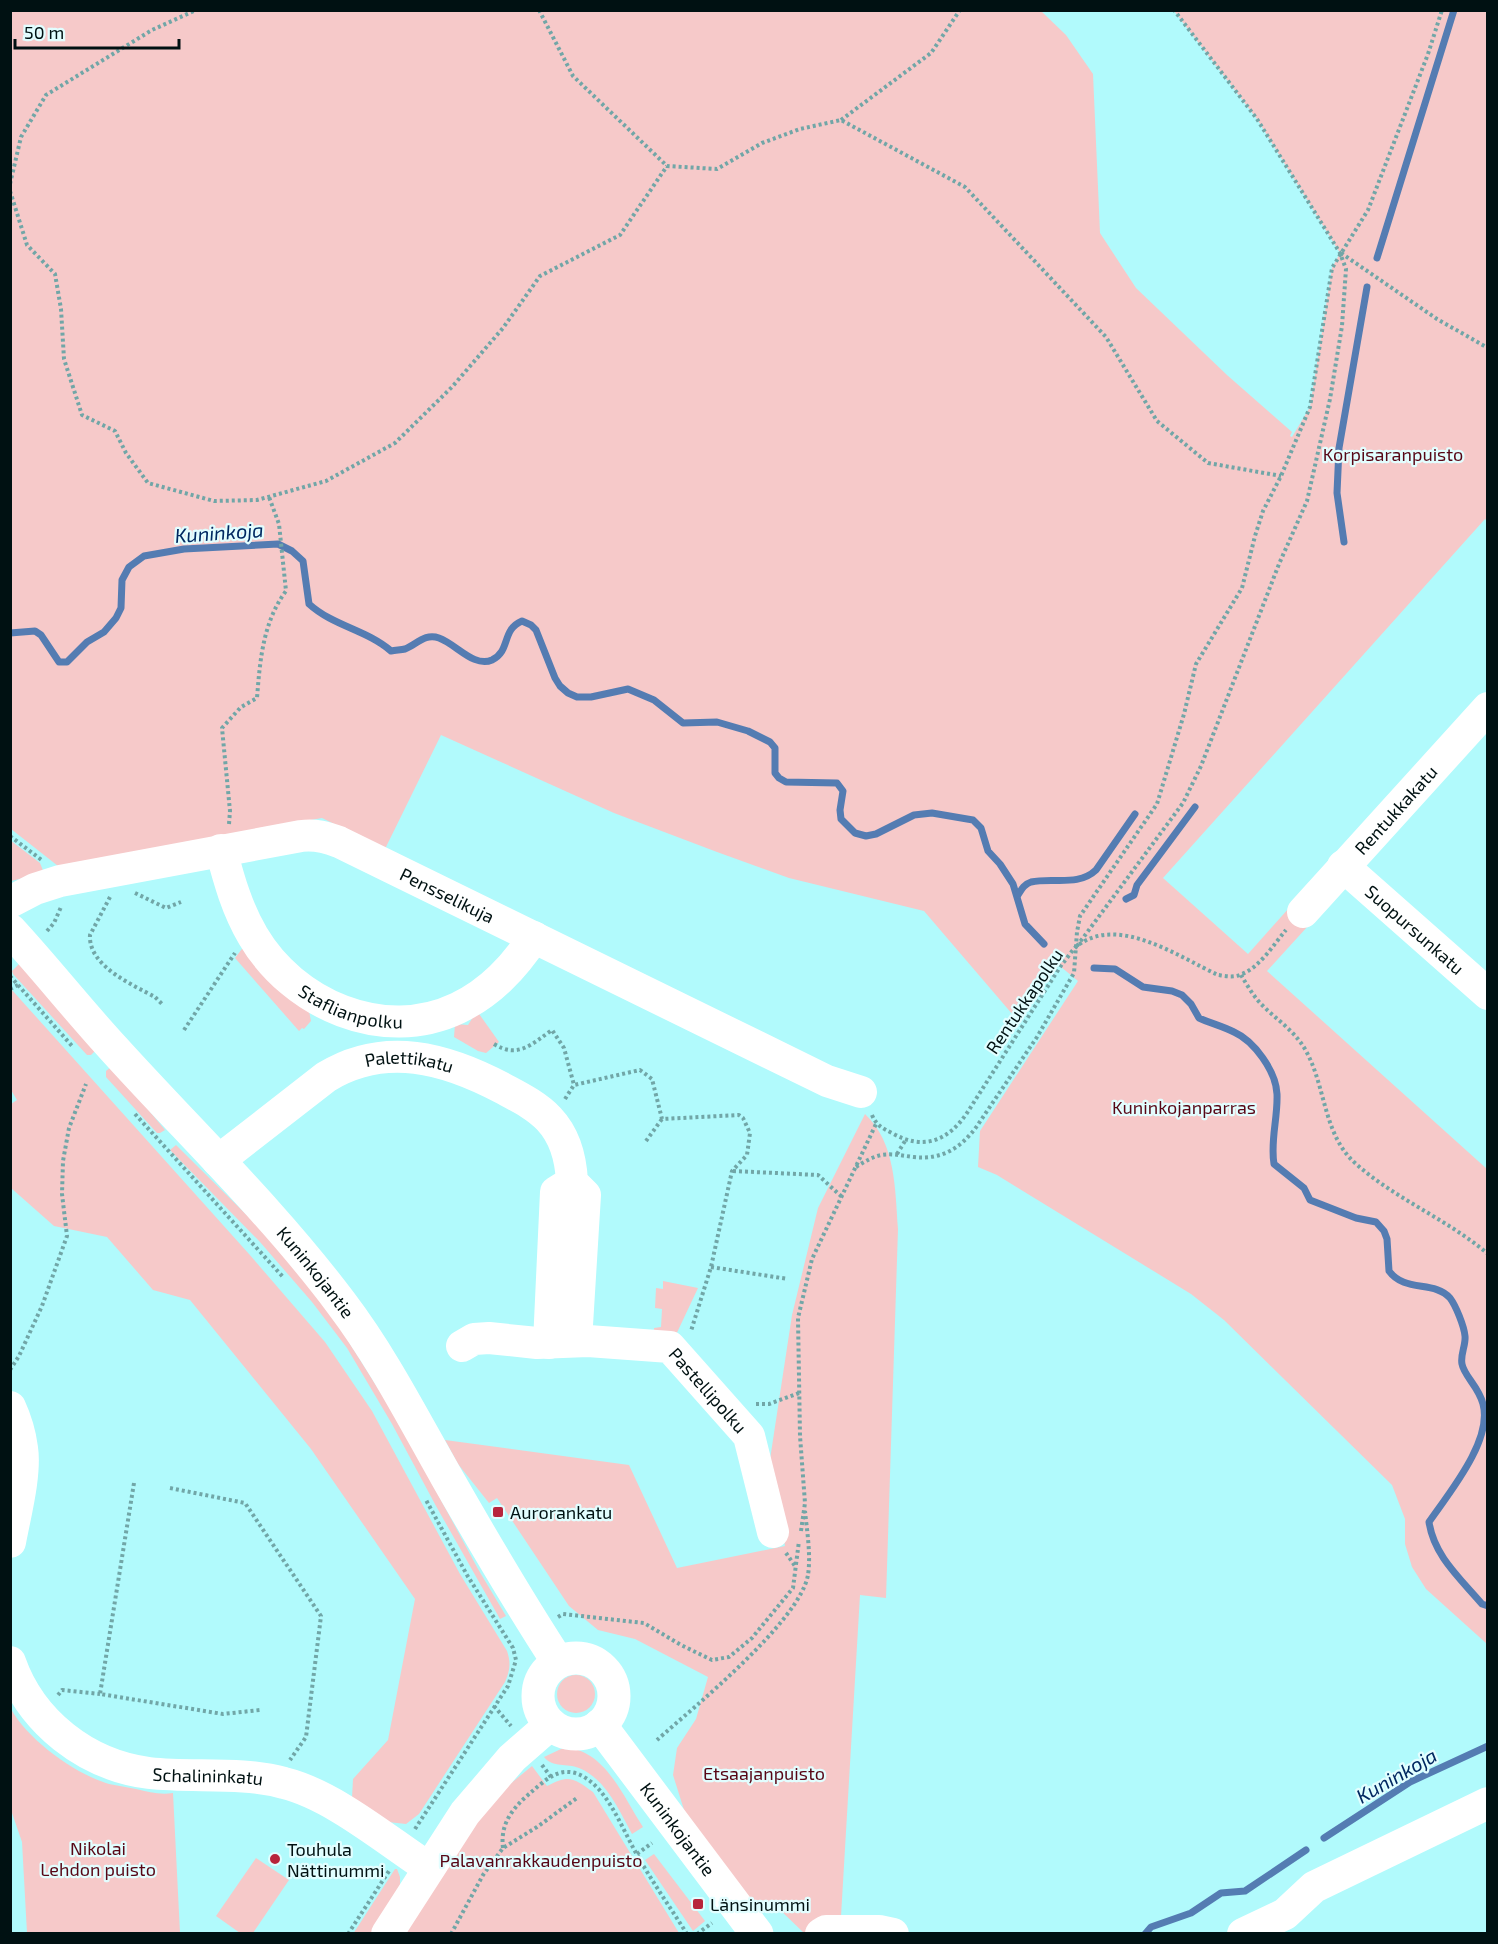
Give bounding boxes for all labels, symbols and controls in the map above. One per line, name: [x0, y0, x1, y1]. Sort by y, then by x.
scale bar: [15, 12, 178, 50]
text: 50 m: [24, 21, 64, 43]
park label: Korpisaranpuisto: [1323, 443, 1463, 465]
water label: Kuninkoja: [174, 517, 264, 547]
street label: Rentukkakatu: [1350, 761, 1442, 859]
street label: Pensselikuja: [396, 863, 498, 927]
street label: Suopursunkatu: [1361, 880, 1469, 979]
street label: Rentukkapolku: [981, 944, 1067, 1058]
street label: Staflianpolku: [295, 979, 403, 1033]
street label: Palettikatu: [363, 1046, 456, 1077]
park label: Kuninkojanparras: [1112, 1096, 1256, 1118]
street label: Kuninkojantie: [272, 1222, 359, 1322]
street label: Pastellipolku: [665, 1343, 752, 1437]
place label: Aurorankatu: [510, 1501, 612, 1523]
marker: Aurorankatu: [491, 1505, 505, 1519]
water label: Kuninkoja: [1351, 1742, 1441, 1808]
street label: Schalininkatu: [152, 1762, 264, 1789]
park label: Etsaajanpuisto: [703, 1762, 825, 1784]
street label: Kuninkojantie: [636, 1778, 720, 1880]
park label: Nikolai Lehdon puisto: [40, 1837, 156, 1880]
place label: Touhula Nättinummi: [287, 1838, 384, 1881]
park label: Palavanrakkaudenpuisto: [440, 1849, 642, 1871]
marker: Touhula Nättinummi: [268, 1852, 282, 1866]
place label: Länsinummi: [710, 1893, 810, 1915]
marker: Länsinummi: [691, 1897, 705, 1911]

